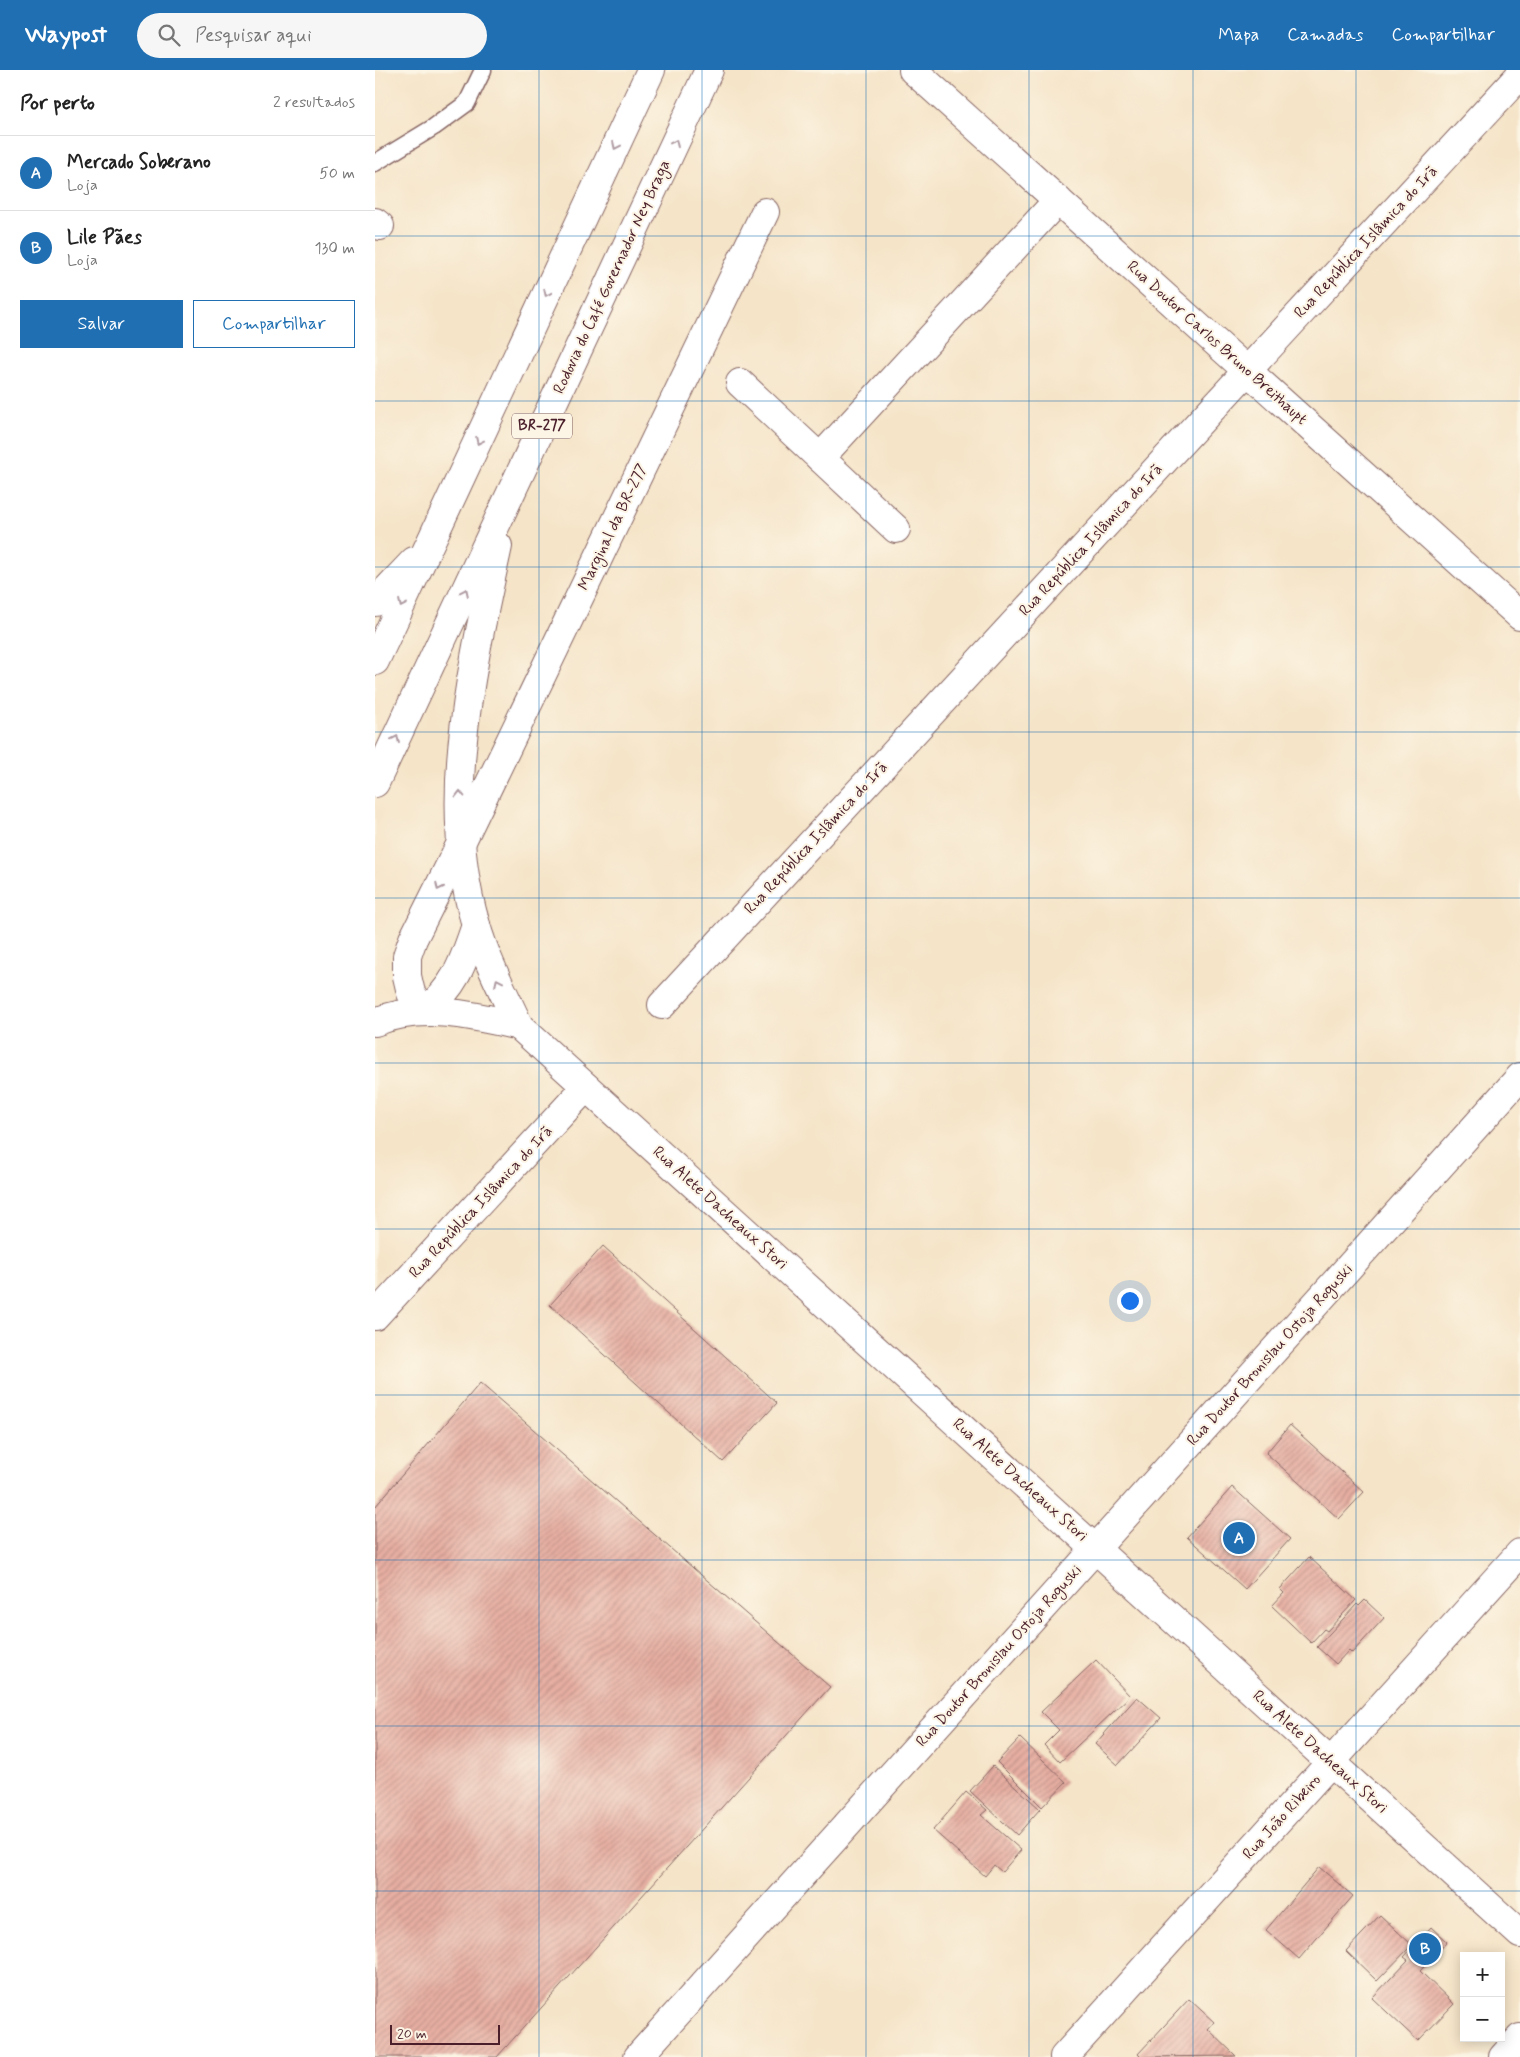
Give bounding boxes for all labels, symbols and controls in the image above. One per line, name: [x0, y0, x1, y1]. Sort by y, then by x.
search box: [137, 13, 487, 58]
text: Waypost: [25, 20, 107, 51]
icon: search: [155, 21, 183, 49]
text: Pesquisar aqui: [195, 23, 312, 48]
text: Mapa: [1218, 23, 1259, 47]
text: Camadas: [1287, 23, 1363, 47]
text: Compartilhar: [1391, 23, 1495, 47]
text: Por perto: [20, 89, 95, 117]
text: 2 resultados: [273, 92, 355, 113]
one-way arrow: [668, 139, 679, 148]
one-way arrow: [612, 141, 622, 150]
text: Mercado Soberano: [67, 150, 211, 175]
street label: Rodovia do Café Governador Ney Braga: [548, 156, 677, 398]
street label: Rua República Islâmica do Irã: [1290, 161, 1442, 323]
text: A: [31, 163, 41, 184]
text: 50 m: [319, 163, 355, 184]
text: Loja: [67, 175, 98, 196]
text: Lile Pães: [67, 225, 142, 250]
text: B: [31, 238, 41, 259]
text: 130 m: [314, 238, 355, 259]
text: Loja: [67, 250, 98, 271]
street label: Rua Doutor Carlos Bruno Breithaupt: [1122, 256, 1312, 430]
one-way arrow: [543, 288, 553, 297]
button: Salvar: [20, 300, 183, 348]
button: Compartilhar: [193, 300, 355, 348]
road number: BR-277: [512, 414, 572, 438]
one-way arrow: [475, 435, 485, 444]
street label: Rua República Islâmica do Irã: [1015, 459, 1167, 621]
street label: Marginal da BR-277: [573, 460, 654, 594]
one-way arrow: [458, 588, 468, 597]
one-way arrow: [398, 598, 408, 607]
one-way arrow: [389, 735, 400, 744]
street label: Rua República Islâmica do Irã: [740, 757, 892, 919]
one-way arrow: [455, 790, 465, 798]
one-way arrow: [435, 881, 445, 890]
one-way arrow: [494, 978, 505, 987]
street label: Rua República Islâmica do Irã: [405, 1121, 557, 1283]
street label: Rua Alete Dacheaux Stori: [648, 1142, 792, 1274]
street label: Rua Doutor Bronislau Ostoja Roguski: [1182, 1259, 1358, 1451]
your location: [1117, 1288, 1143, 1314]
street label: Rua Alete Dacheaux Stori: [948, 1414, 1092, 1546]
pin: A: [1223, 1519, 1255, 1557]
street label: Rua Doutor Bronislau Ostoja Roguski: [911, 1560, 1087, 1752]
street label: Rua Alete Dacheaux Stori: [1248, 1686, 1392, 1818]
street label: Rua João Ribeiro: [1238, 1770, 1326, 1864]
pin: B: [1409, 1930, 1441, 1968]
map controls: [1460, 1952, 1505, 2042]
button: +: [1460, 1952, 1505, 1997]
button: −: [1460, 1997, 1505, 2042]
scale bar: [390, 2022, 500, 2045]
text: 20 m: [397, 2025, 427, 2043]

